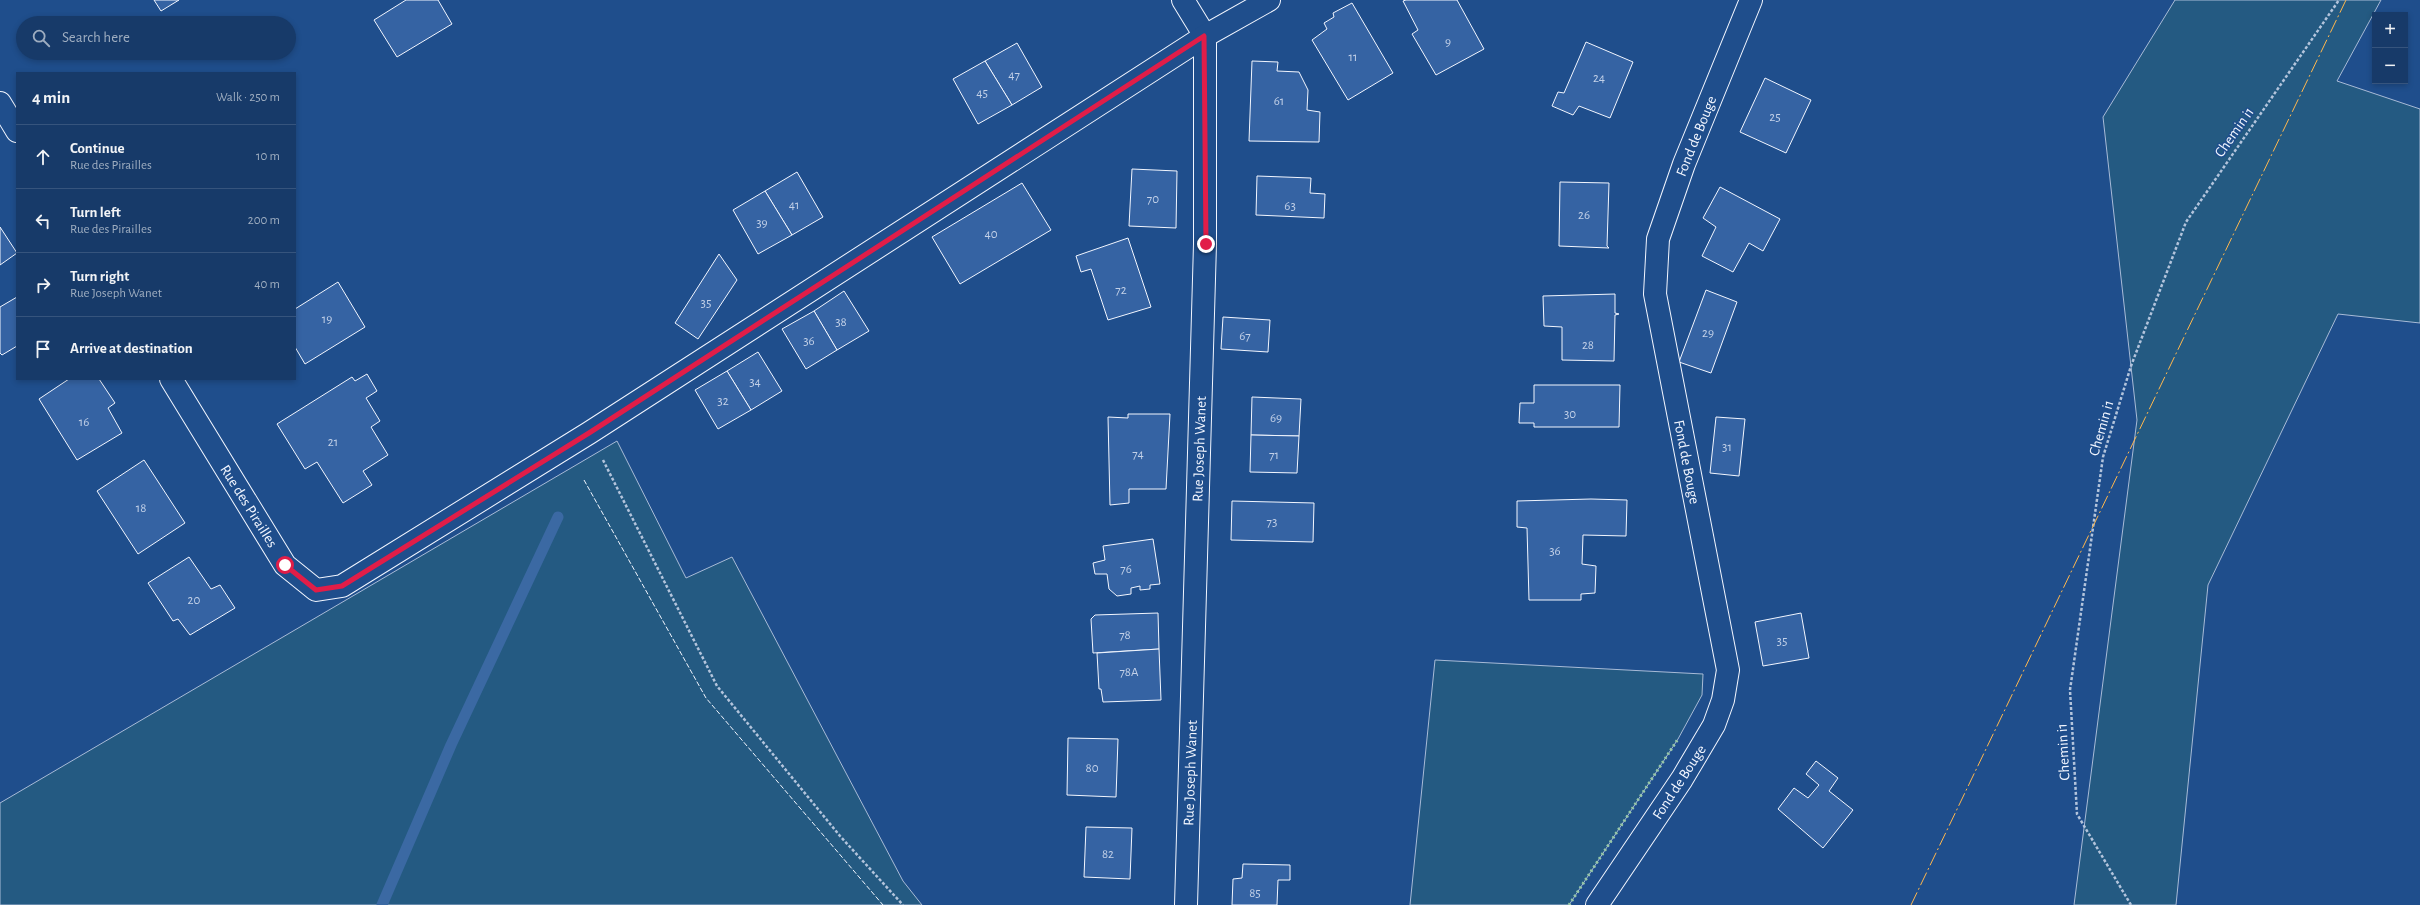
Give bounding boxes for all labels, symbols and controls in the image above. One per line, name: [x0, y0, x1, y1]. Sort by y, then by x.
map controls: [2372, 12, 2408, 84]
button: +: [2372, 12, 2408, 48]
search box: [16, 16, 296, 60]
icon: search: [30, 27, 52, 49]
text: Search here: [62, 30, 130, 45]
house number: 9: [1445, 36, 1451, 49]
button: −: [2372, 48, 2408, 84]
house number: 11: [1349, 51, 1357, 64]
house number: 47: [1008, 69, 1020, 82]
house number: 24: [1593, 72, 1605, 85]
house number: 45: [976, 87, 988, 100]
text: 4 min: [32, 89, 70, 106]
text: Walk · 250 m: [216, 91, 280, 104]
street label: Fond de Bouge: [1673, 94, 1719, 179]
house number: 61: [1274, 95, 1284, 108]
street label: Chemin i1: [2212, 105, 2257, 160]
house number: 25: [1769, 111, 1781, 124]
text: Continue: [70, 141, 125, 156]
icon: ahead: [32, 146, 54, 168]
text: 10 m: [256, 150, 280, 163]
text: Rue des Pirailles: [70, 159, 152, 172]
house number: 70: [1147, 193, 1159, 206]
house number: 41: [789, 199, 799, 212]
house number: 63: [1284, 200, 1296, 213]
text: Turn left: [70, 205, 121, 220]
house number: 26: [1578, 209, 1590, 222]
icon: left: [32, 210, 54, 232]
text: 200 m: [248, 214, 280, 227]
house number: 39: [756, 217, 768, 230]
text: Rue des Pirailles: [70, 223, 152, 236]
house number: 40: [984, 228, 998, 241]
route end: [1197, 235, 1215, 253]
text: Turn right: [70, 269, 129, 284]
icon: right: [32, 274, 54, 296]
text: 40 m: [254, 278, 280, 291]
house number: 72: [1115, 284, 1127, 297]
text: Rue Joseph Wanet: [70, 287, 162, 300]
house number: 35: [701, 297, 711, 310]
house number: 19: [322, 313, 332, 326]
house number: 38: [835, 316, 847, 329]
house number: 29: [1702, 327, 1714, 340]
house number: 67: [1239, 330, 1251, 343]
house number: 36: [803, 335, 815, 348]
icon: arrive: [32, 338, 54, 360]
house number: 28: [1582, 339, 1594, 352]
text: Arrive at destination: [70, 341, 193, 356]
house number: 34: [749, 376, 761, 389]
house number: 32: [717, 395, 729, 408]
street label: Rue Joseph Wanet: [1190, 396, 1209, 502]
street label: Chemin i1: [2086, 399, 2117, 458]
house number: 30: [1564, 408, 1576, 421]
house number: 69: [1270, 412, 1282, 425]
house number: 16: [79, 416, 89, 429]
street label: Fond de Bouge: [1671, 419, 1702, 506]
house number: 21: [328, 436, 338, 449]
house number: 31: [1722, 441, 1732, 454]
house number: 74: [1132, 448, 1144, 461]
house number: 71: [1269, 449, 1279, 462]
street label: Rue des Pirailles: [217, 462, 280, 550]
house number: 18: [136, 502, 146, 515]
house number: 73: [1267, 516, 1277, 529]
house number: 36: [1549, 545, 1561, 558]
route start: [276, 556, 294, 574]
house number: 76: [1120, 563, 1132, 576]
house number: 20: [188, 594, 201, 607]
house number: 78: [1119, 629, 1131, 642]
house number: 35: [1777, 635, 1787, 648]
house number: 78A: [1119, 666, 1139, 679]
street label: Rue Joseph Wanet: [1181, 720, 1200, 826]
street label: Chemin i1: [2055, 723, 2072, 781]
street label: Fond de Bouge: [1650, 742, 1709, 822]
house number: 80: [1085, 762, 1099, 775]
house number: 82: [1102, 848, 1114, 861]
house number: 85: [1249, 887, 1261, 900]

